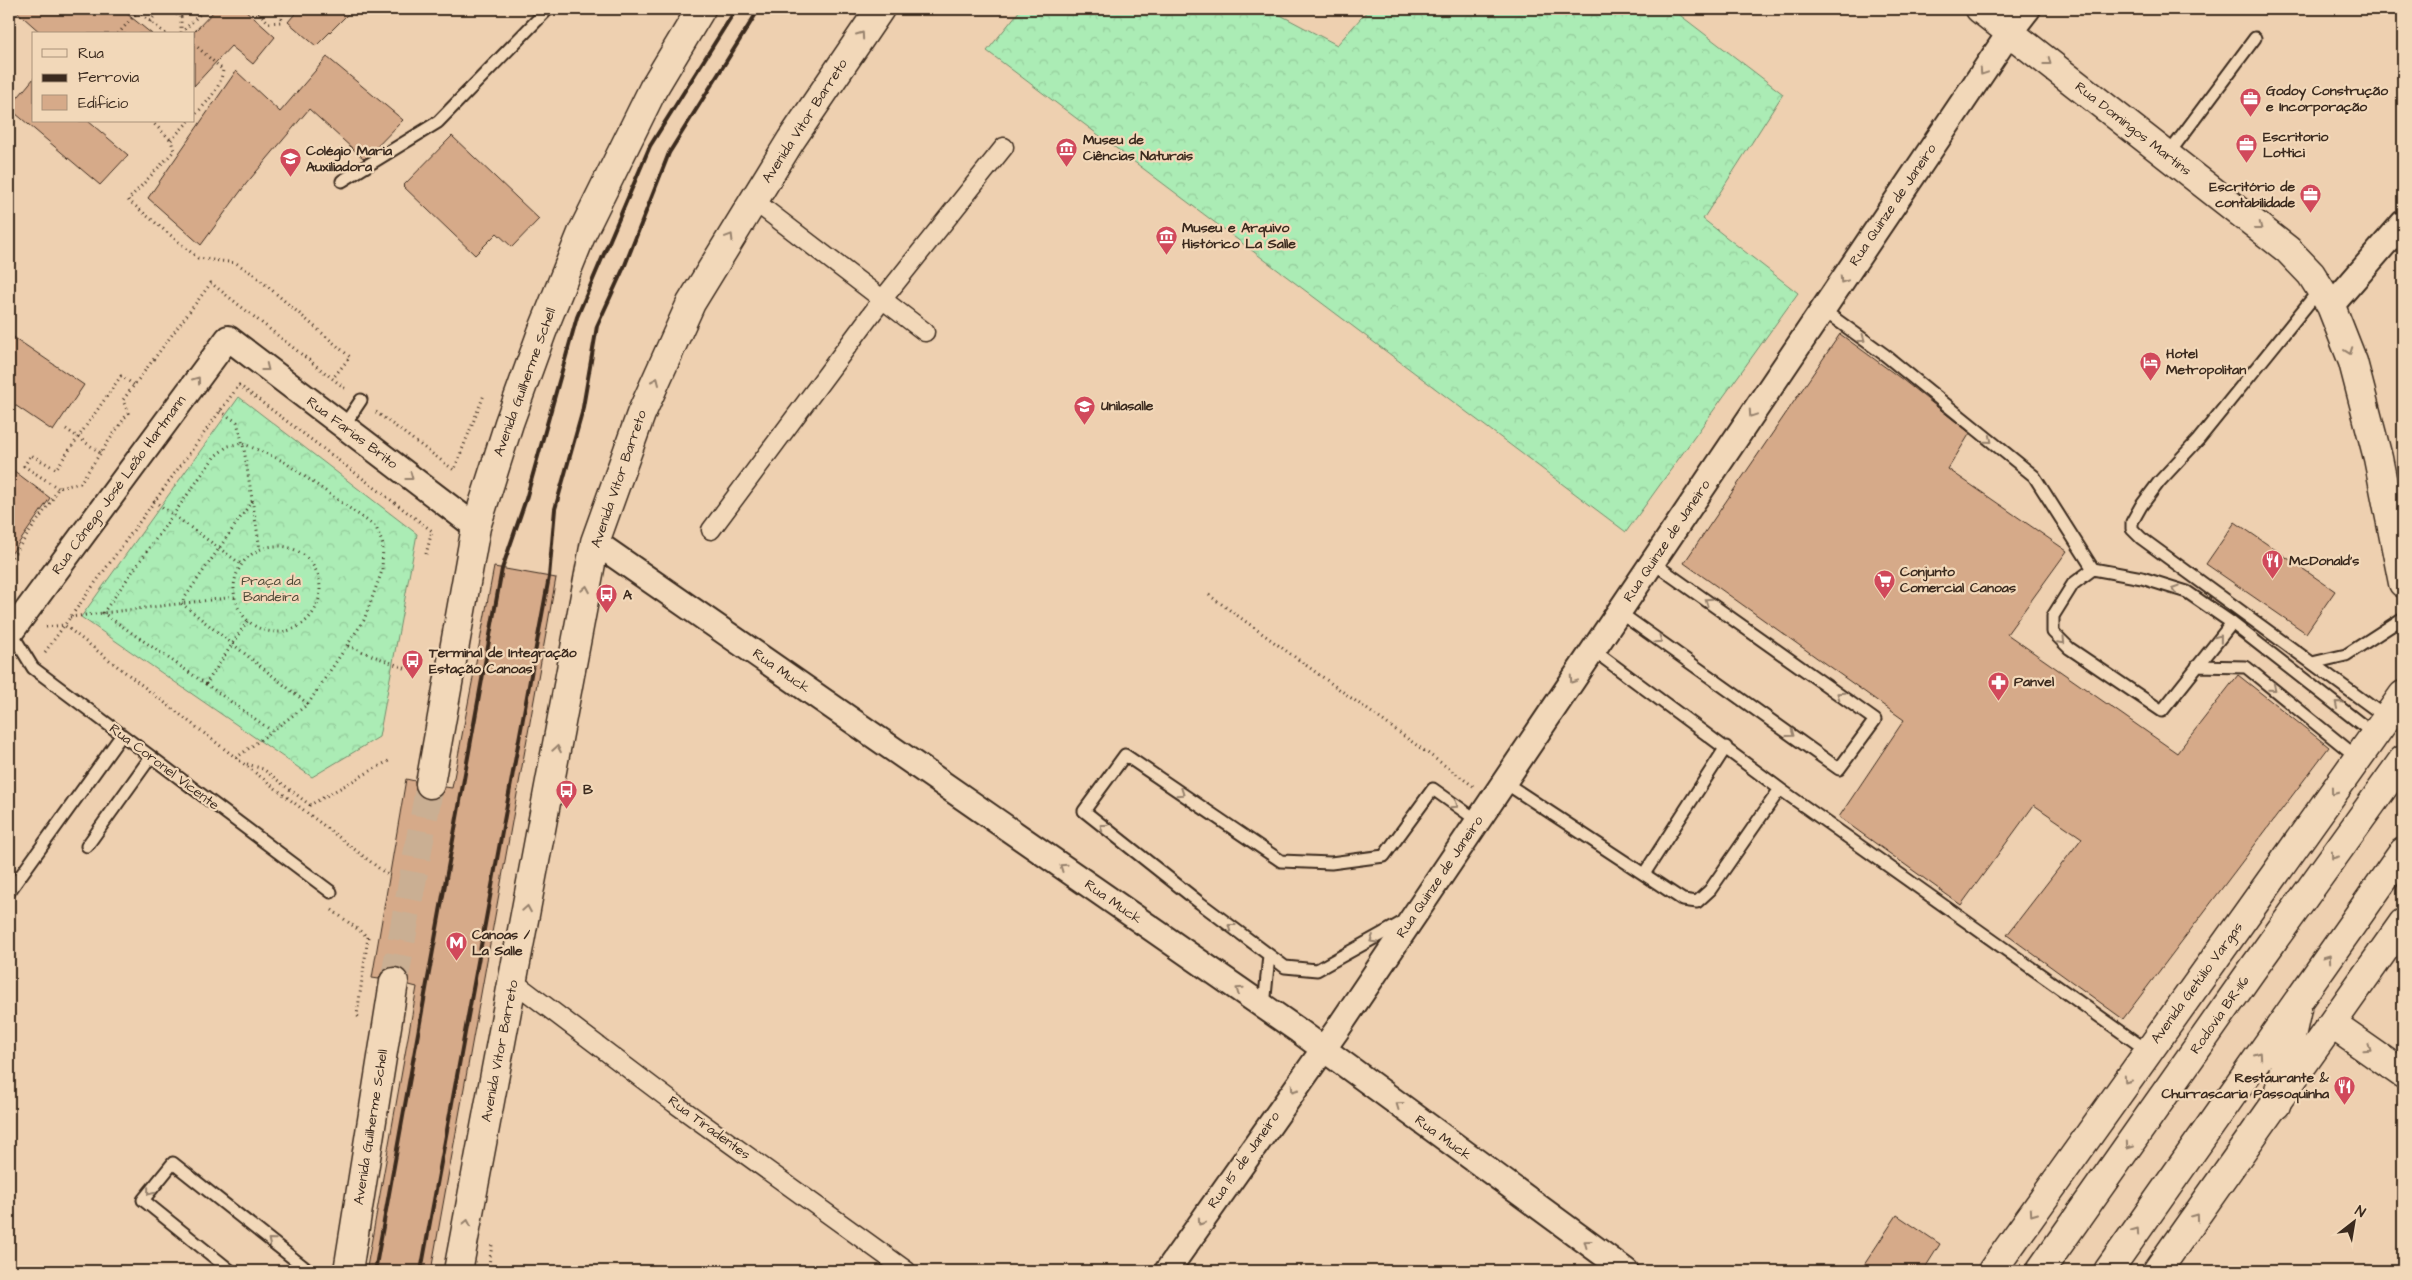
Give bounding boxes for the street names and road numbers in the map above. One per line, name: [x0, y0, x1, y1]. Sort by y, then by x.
street label: Avenida Vitor Barreto: [757, 55, 853, 187]
street label: Rua Domingos Martins: [2071, 77, 2195, 181]
street label: Rua Quinze de Janeiro: [1845, 140, 1941, 270]
street label: Avenida Guilherme Schell: [489, 305, 561, 459]
street label: Rua Cônego José Leão Hartmann: [47, 391, 191, 579]
street label: Rua Farias Brito: [302, 392, 402, 474]
street label: Avenida Vitor Barreto: [586, 407, 652, 550]
street label: Rua Quinze de Janeiro: [1619, 476, 1715, 606]
street label: Rua Muck: [748, 644, 814, 698]
street label: Rua Coronel Vicente: [105, 719, 224, 815]
street label: Rua Quinze de Janeiro: [1392, 812, 1488, 942]
street label: Rua Muck: [1080, 875, 1146, 929]
street label: Avenida Getúlio Vargas: [2146, 918, 2248, 1048]
street label: Rodovia BR-116: [2186, 972, 2255, 1058]
street label: Avenida Vitor Barreto: [476, 978, 524, 1124]
street label: Avenida Guilherme Schell: [349, 1048, 393, 1206]
street label: Rua Tiradentes: [664, 1091, 754, 1165]
street label: Rua 15 de Janeiro: [1203, 1107, 1285, 1213]
street label: Rua Muck: [1410, 1111, 1476, 1166]

